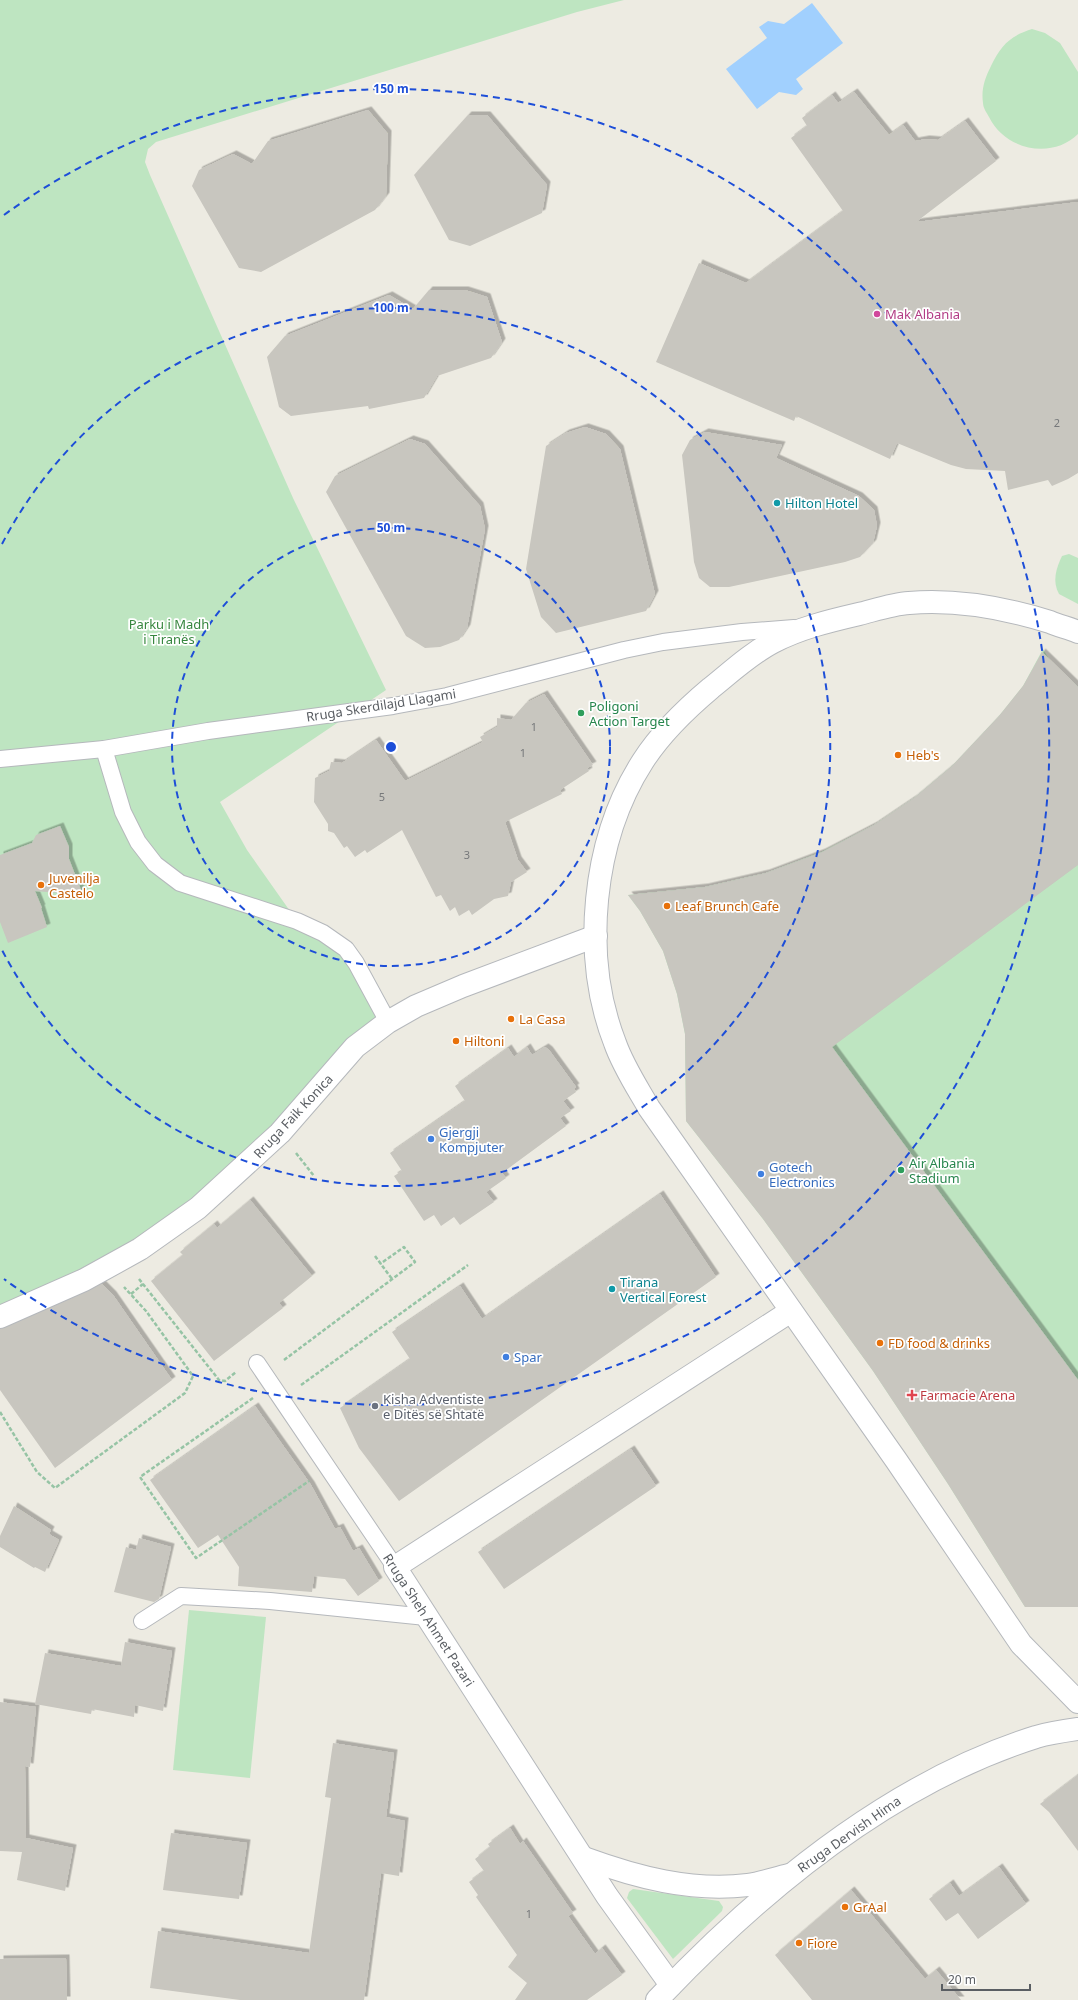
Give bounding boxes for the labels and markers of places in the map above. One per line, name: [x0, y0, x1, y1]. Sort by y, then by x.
place label: Mak Albania: [885, 305, 960, 323]
marker: Mak Albania: [872, 309, 882, 319]
place label: Hilton Hotel: [785, 494, 858, 512]
marker: Hilton Hotel: [772, 498, 782, 508]
place label: Poligoni Action Target: [589, 697, 670, 730]
marker: Poligoni Action Target: [576, 708, 586, 718]
centre of rings: [384, 740, 398, 754]
place label: Heb's: [906, 746, 940, 764]
marker: Heb's: [893, 750, 903, 760]
place label: Juvenilja Castelo: [47, 869, 100, 902]
marker: Juvenilja Castelo: [36, 880, 46, 890]
place label: Leaf Brunch Cafe: [675, 897, 779, 915]
marker: Leaf Brunch Cafe: [662, 901, 672, 911]
place label: La Casa: [519, 1010, 566, 1028]
marker: La Casa: [506, 1014, 516, 1024]
place label: Hiltoni: [464, 1032, 504, 1050]
marker: Hiltoni: [451, 1036, 461, 1046]
place label: Gjergji Kompjuter: [439, 1123, 504, 1156]
marker: Gjergji Kompjuter: [426, 1134, 436, 1144]
place label: Air Albania Stadium: [909, 1154, 975, 1187]
place label: Gotech Electronics: [769, 1158, 835, 1191]
marker: Air Albania Stadium: [896, 1165, 906, 1175]
marker: Gotech Electronics: [756, 1169, 766, 1179]
place label: Tirana Vertical Forest: [620, 1273, 707, 1306]
marker: Tirana Vertical Forest: [607, 1284, 617, 1294]
place label: FD food & drinks: [888, 1334, 990, 1352]
marker: FD food & drinks: [875, 1338, 885, 1348]
place label: Spar: [514, 1348, 542, 1366]
marker: Spar: [501, 1352, 511, 1362]
place label: Farmacie Arena: [920, 1386, 1015, 1404]
place label: Kisha Adventiste e Ditës së Shtatë: [383, 1390, 484, 1423]
marker: Farmacie Arena: [907, 1390, 917, 1400]
marker: Kisha Adventiste e Ditës së Shtatë: [370, 1401, 380, 1411]
place label: GrAal: [853, 1898, 887, 1916]
marker: GrAal: [840, 1902, 850, 1912]
place label: Fiore: [807, 1934, 837, 1952]
marker: Fiore: [794, 1938, 804, 1948]

